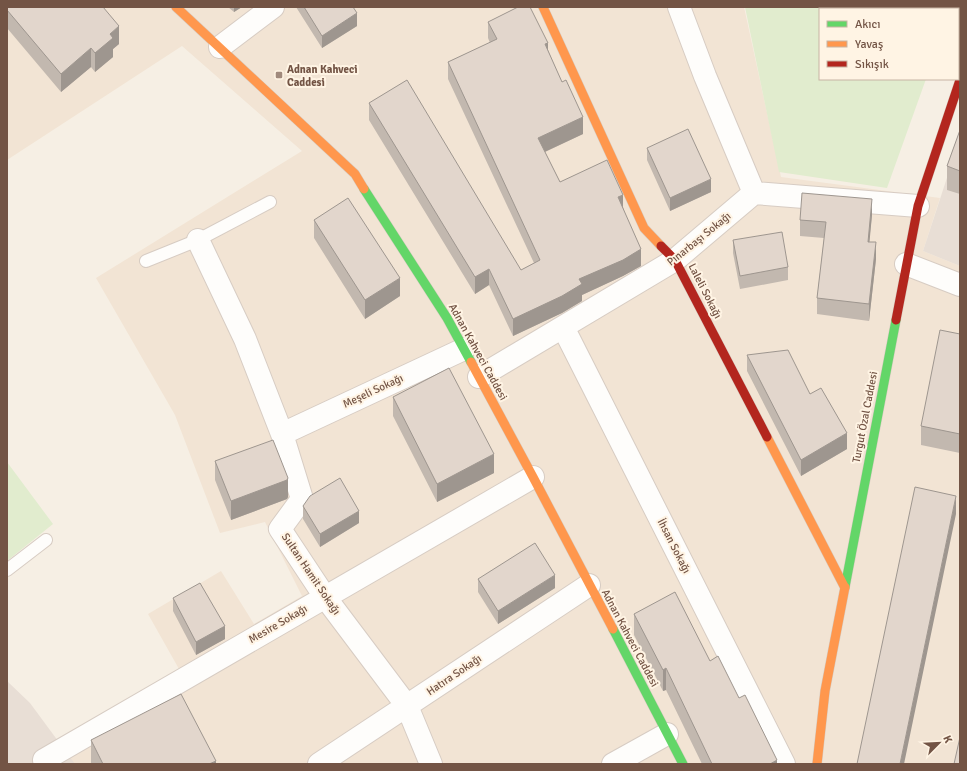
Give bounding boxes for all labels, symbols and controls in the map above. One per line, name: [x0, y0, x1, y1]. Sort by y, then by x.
legend: [819, 8, 959, 80]
text: Akıcı: [855, 17, 881, 32]
text: Yavaş: [855, 37, 883, 52]
text: Sıkışık: [855, 57, 889, 72]
place label: Adnan Kahveci Caddesi: [287, 63, 358, 89]
marker: Adnan Kahveci Caddesi: [274, 70, 284, 80]
street label: Pınarbaşı Sokağı: [665, 209, 733, 269]
street label: Laleli Sokağı: [686, 261, 724, 321]
street label: Adnan Kahveci Caddesi: [446, 301, 510, 403]
street label: Turgut Özal Caddesi: [849, 370, 880, 464]
street label: Meşeli Sokağı: [341, 371, 405, 411]
street label: İhsan Sokağı: [655, 516, 694, 576]
street label: Sultan Hamit Sokağı: [279, 531, 343, 617]
street label: Adnan Kahveci Caddesi: [599, 587, 661, 689]
street label: Mesire Sokağı: [246, 602, 310, 646]
street label: Hatıra Sokağı: [424, 652, 484, 698]
north arrow: [919, 723, 959, 763]
text: K: [940, 733, 955, 745]

